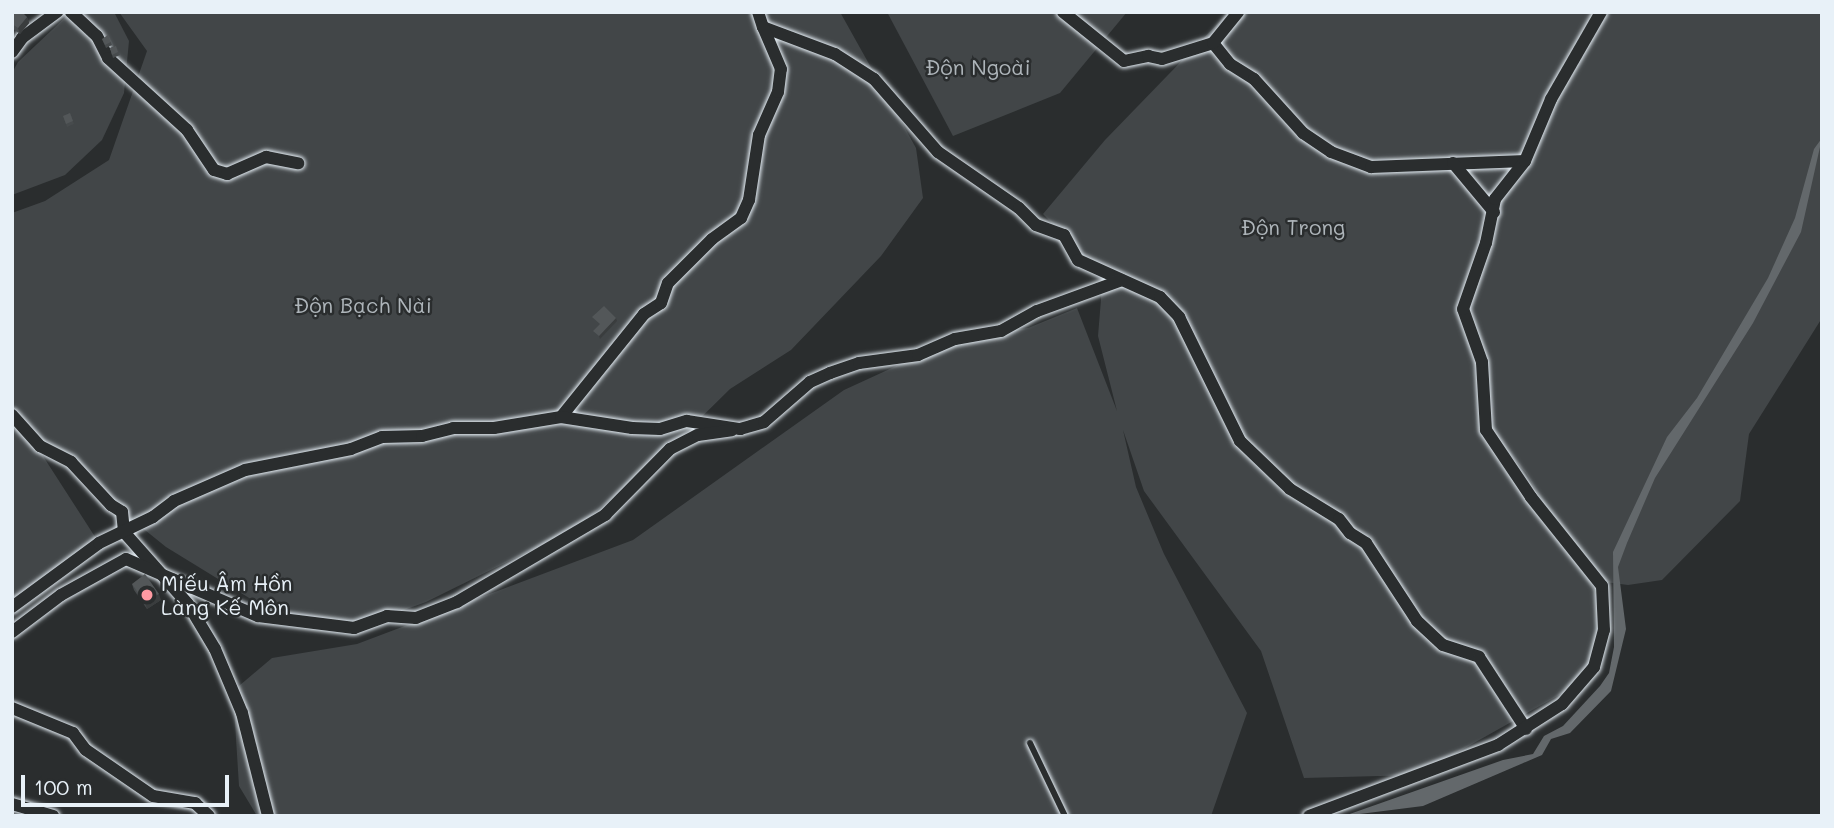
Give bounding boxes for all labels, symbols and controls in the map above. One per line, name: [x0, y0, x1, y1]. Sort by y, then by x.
park label: Độn Ngoài: [925, 54, 1031, 80]
park label: Độn Trong: [1241, 214, 1345, 240]
park label: Độn Bạch Nài: [294, 292, 432, 318]
place label: Miếu Âm Hồn Làng Kế Môn: [161, 570, 292, 620]
marker: Miếu Âm Hồn Làng Kế Môn: [139, 587, 155, 603]
scale bar: [24, 762, 233, 806]
text: 100 m: [34, 773, 93, 800]

